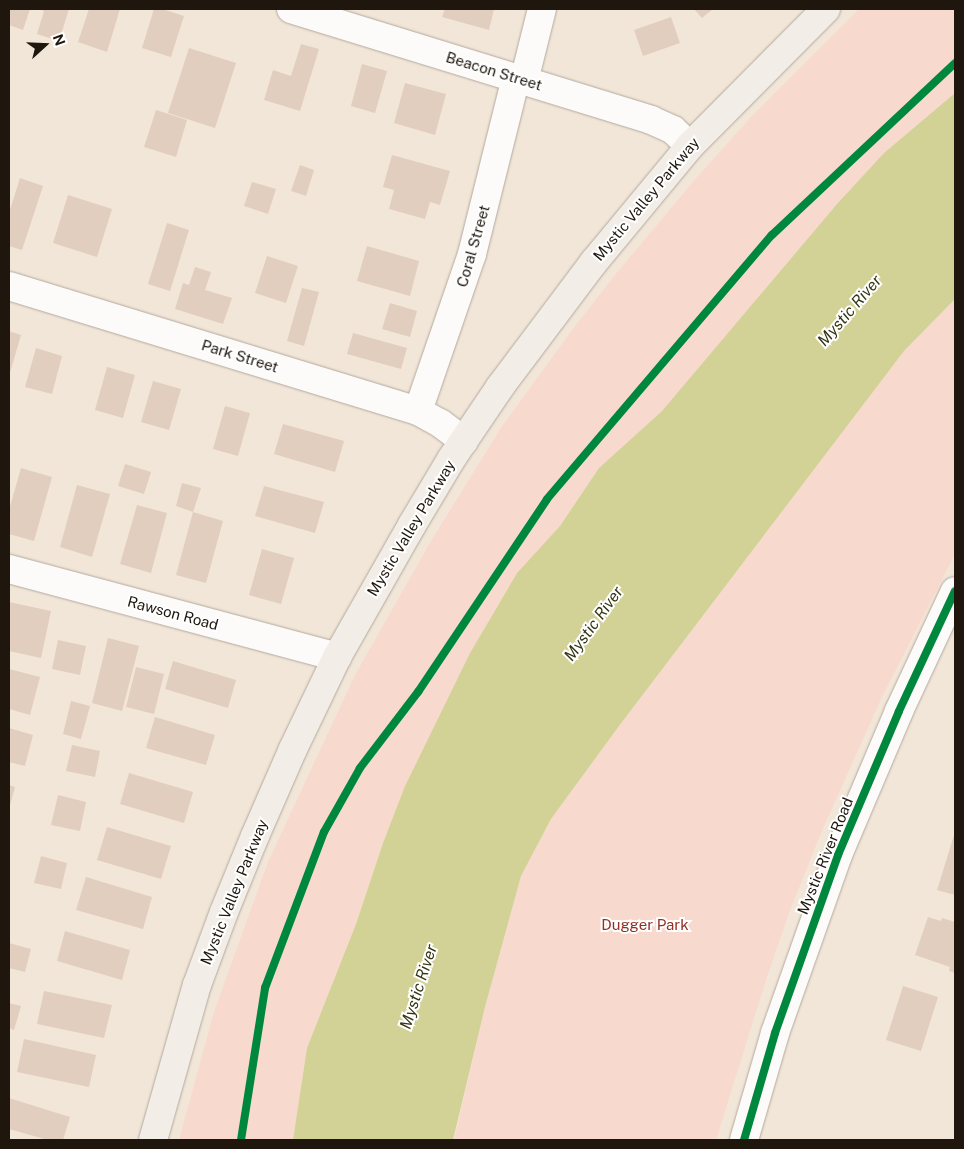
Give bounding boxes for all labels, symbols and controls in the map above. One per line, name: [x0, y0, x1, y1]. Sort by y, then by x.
north arrow: [20, 20, 70, 70]
text: N: [50, 32, 68, 48]
street label: Beacon Street: [444, 48, 544, 94]
street label: Mystic Valley Parkway: [589, 133, 703, 265]
street label: Coral Street: [453, 203, 493, 289]
water label: Mystic River: [814, 272, 886, 350]
street label: Park Street: [199, 336, 281, 376]
street label: Mystic Valley Parkway: [363, 457, 459, 599]
water label: Mystic River: [560, 583, 628, 665]
street label: Rawson Road: [126, 592, 220, 634]
street label: Mystic River Road: [793, 795, 857, 917]
street label: Mystic Valley Parkway: [196, 816, 272, 968]
park label: Dugger Park: [601, 916, 689, 934]
water label: Mystic River: [396, 942, 442, 1032]

